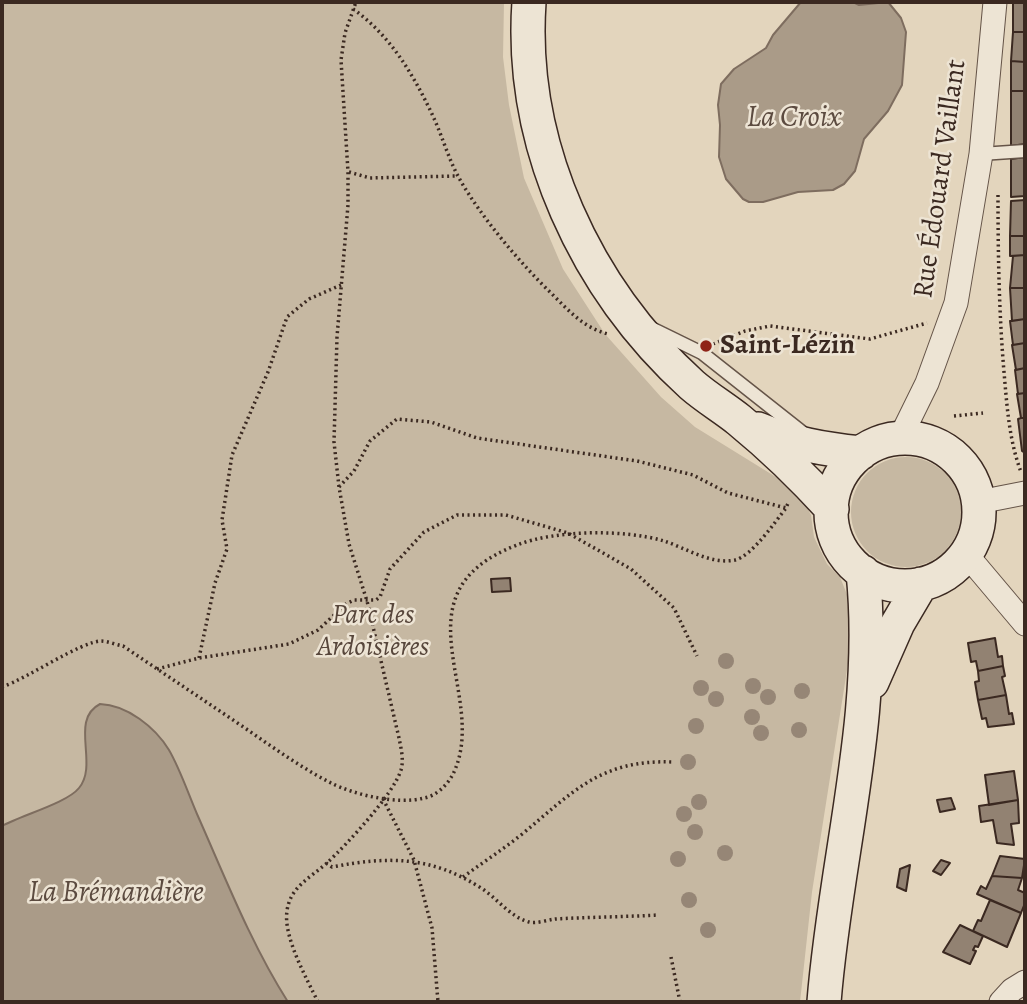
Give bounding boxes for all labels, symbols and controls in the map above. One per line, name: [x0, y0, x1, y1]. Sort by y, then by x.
street label: Rue Édouard Vaillant: [908, 58, 974, 300]
water label: La Croix: [747, 101, 841, 137]
place label: Saint-Lézin: [720, 329, 855, 363]
marker: Saint-Lézin: [698, 338, 714, 354]
park label: Parc des Ardoisières: [317, 599, 429, 665]
water label: La Brémandière: [28, 876, 204, 912]

